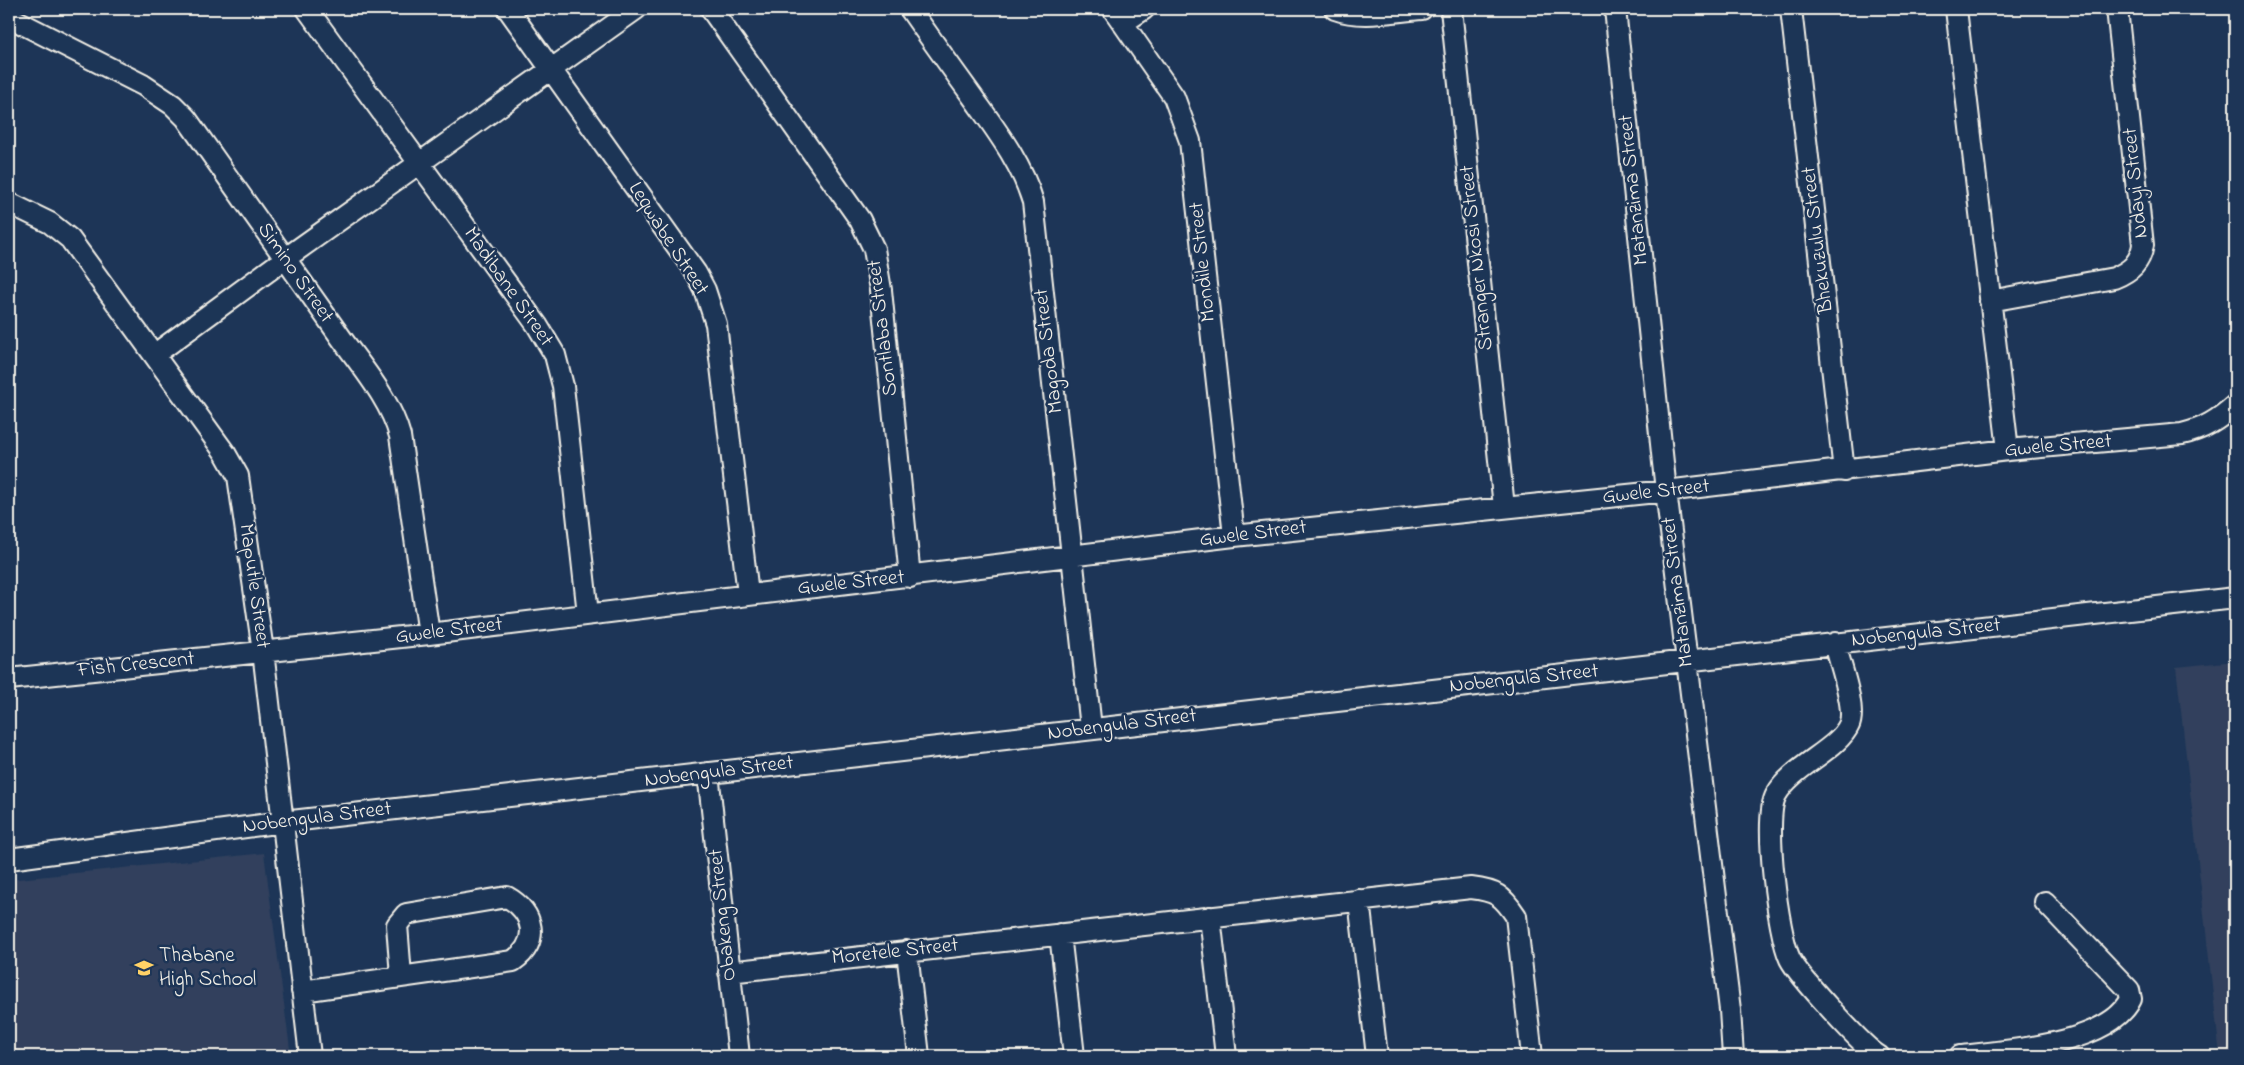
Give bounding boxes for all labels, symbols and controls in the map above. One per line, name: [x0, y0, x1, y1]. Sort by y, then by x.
street label: Matanzima Street: [1611, 113, 1657, 267]
street label: Ndayi Street: [2115, 126, 2159, 240]
street label: Stranger Nkosi Street: [1452, 164, 1504, 352]
street label: Bhekuzulu Street: [1794, 165, 1842, 316]
street label: Leqwabe Street: [620, 176, 716, 302]
street label: Mondile Street: [1182, 200, 1224, 324]
street label: Simino Street: [249, 217, 341, 329]
street label: Madibane Street: [456, 221, 560, 353]
street label: Sontlaba Street: [860, 258, 906, 398]
street label: Magoda Street: [1026, 287, 1074, 415]
street label: Gwele Street: [2003, 426, 2113, 466]
street label: Gwele Street: [1601, 471, 1711, 513]
street label: Gwele Street: [1198, 513, 1308, 555]
street label: Matanzima Street: [1654, 515, 1702, 669]
street label: Maputle Street: [230, 522, 278, 650]
street label: Gwele Street: [796, 562, 906, 604]
street label: Gwele Street: [394, 610, 504, 652]
street label: Nobengula Street: [1850, 610, 2002, 658]
street label: Fish Crescent: [75, 644, 196, 686]
street label: Nobengula Street: [1448, 656, 1600, 704]
street label: Nobengula Street: [1046, 701, 1198, 751]
street label: Nobengula Street: [643, 748, 795, 798]
street label: Nobengula Street: [241, 794, 393, 844]
street label: Obakeng Street: [701, 847, 747, 983]
street label: Moretele Street: [830, 930, 960, 974]
place label: Thabane High School: [159, 941, 256, 997]
school or university icon: Thabane High School: [133, 957, 155, 979]

